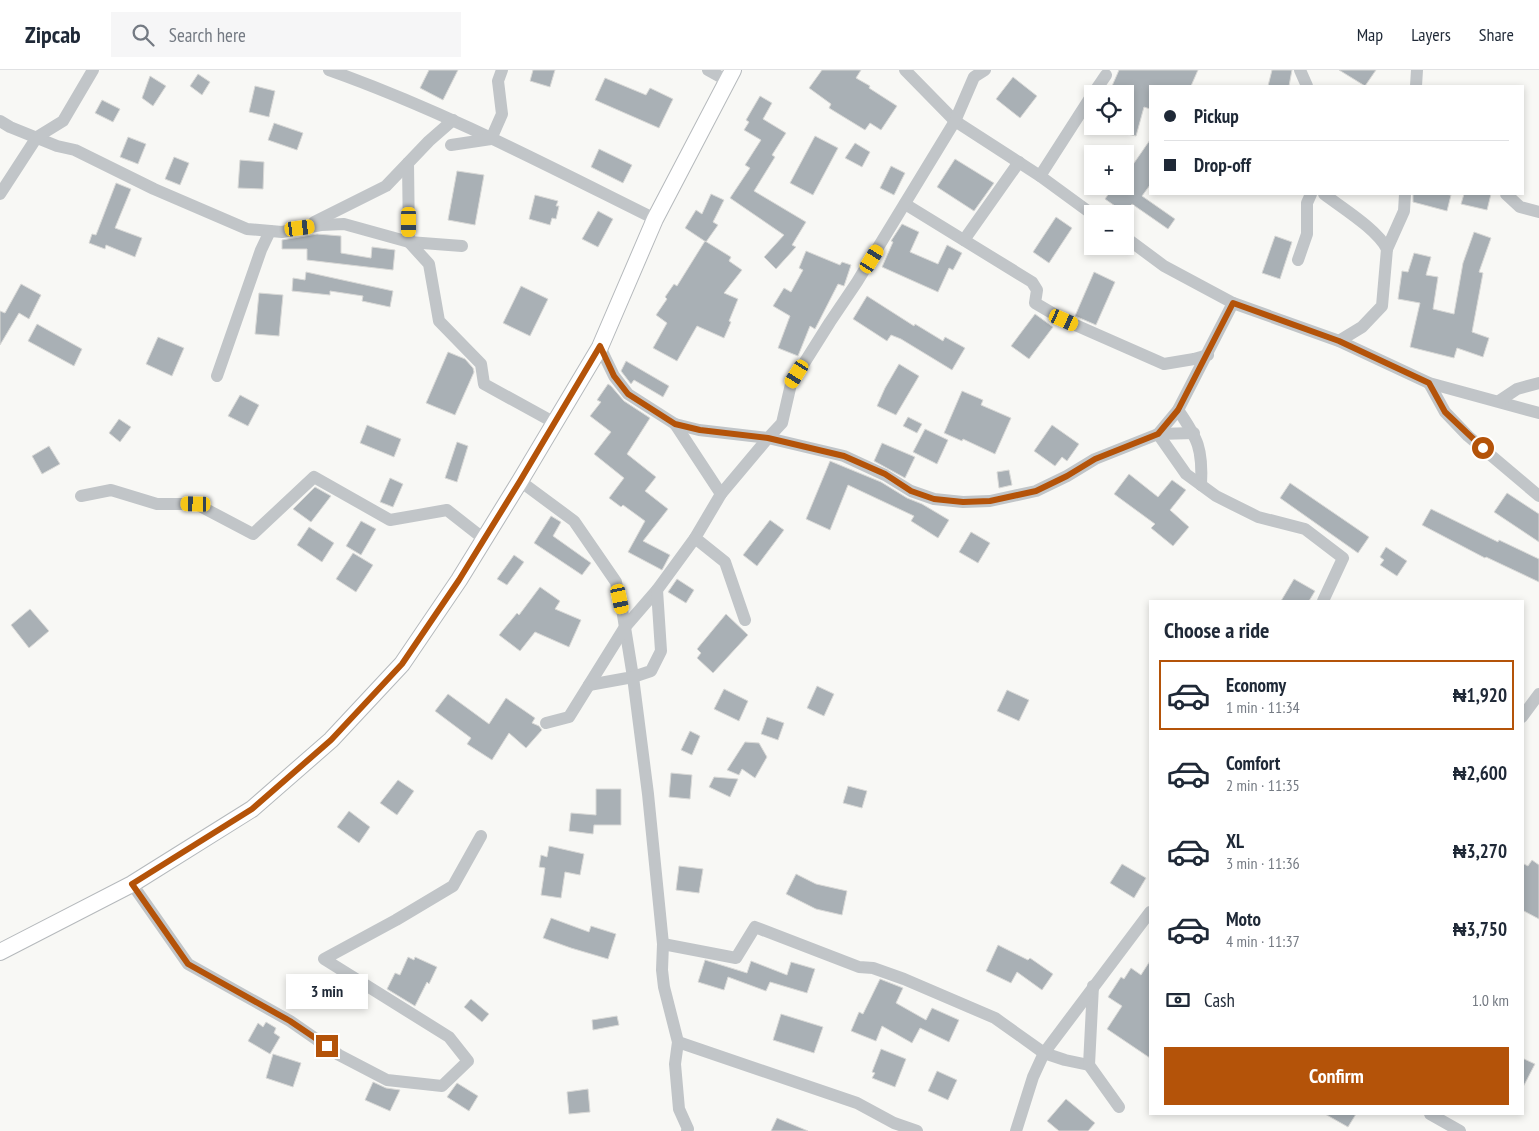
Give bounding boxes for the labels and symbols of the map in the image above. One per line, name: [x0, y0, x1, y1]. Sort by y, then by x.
car: [401, 207, 416, 237]
car: [284, 219, 315, 237]
car: [857, 242, 886, 276]
car: [1047, 307, 1080, 333]
car: [782, 357, 811, 391]
route start: [1472, 437, 1494, 459]
car: [180, 496, 211, 512]
car: [609, 583, 630, 615]
callout: 3 min: [286, 974, 368, 1008]
route end: [316, 1035, 338, 1057]

